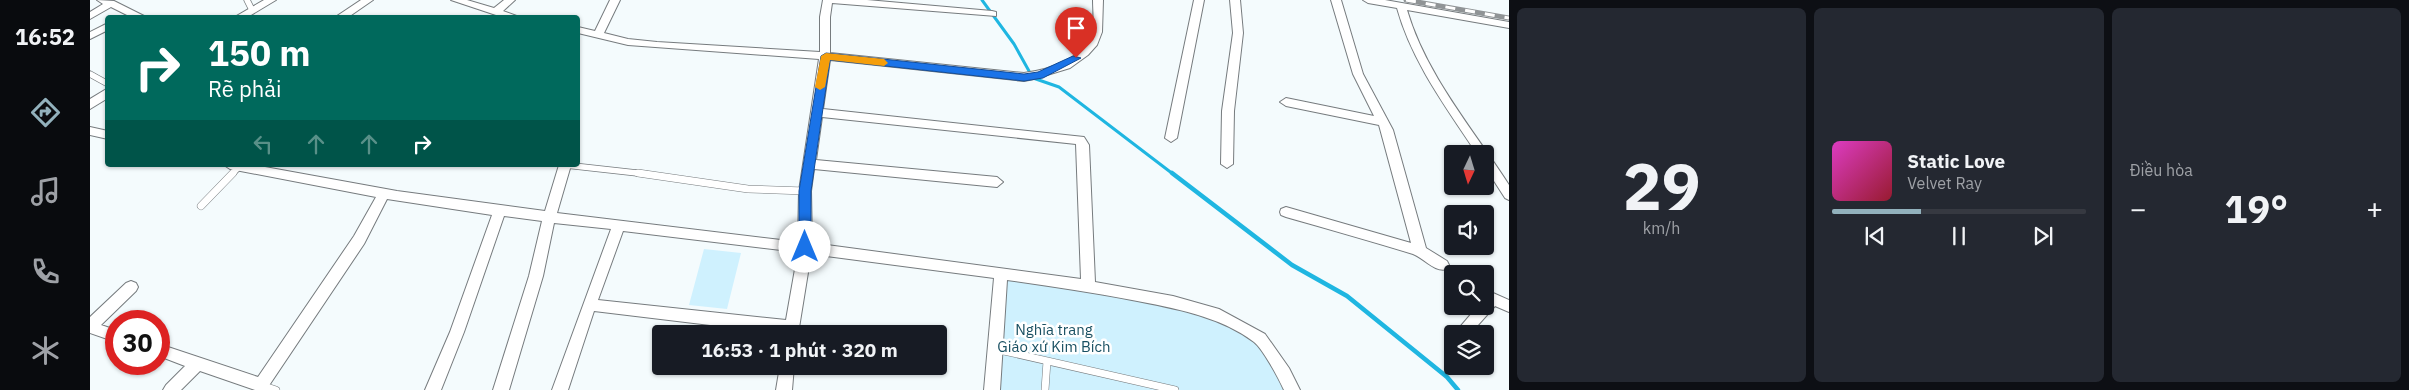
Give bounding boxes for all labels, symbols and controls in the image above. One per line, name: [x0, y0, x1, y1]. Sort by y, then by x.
pin: [1055, 7, 1097, 58]
icon: arrive: [1062, 14, 1090, 42]
text: 16:52: [15, 22, 75, 51]
text: 150 m: [208, 30, 311, 76]
icon: right: [125, 35, 190, 100]
text: Rẽ phải: [208, 74, 282, 103]
icon: directions: [28, 95, 63, 130]
icon: left: [249, 130, 277, 158]
icon: ahead: [302, 130, 330, 158]
icon: ahead: [355, 130, 383, 158]
icon: right: [408, 130, 436, 158]
text: 29: [1623, 143, 1701, 228]
north arrow: [1444, 145, 1494, 195]
map controls: [1444, 145, 1494, 375]
text: Static Love: [1907, 149, 2005, 173]
text: Điều hòa: [2130, 160, 2193, 180]
text: Velvet Ray: [1907, 173, 1982, 193]
icon: music: [28, 174, 63, 209]
text: 19°: [2225, 184, 2288, 233]
text: −: [2130, 190, 2146, 227]
text: +: [2366, 190, 2383, 227]
button: sound: [1444, 205, 1494, 255]
text: km/h: [1643, 218, 1680, 238]
position arrow: [778, 220, 830, 272]
icon: previous: [1861, 222, 1889, 250]
icon: pause: [1945, 222, 1973, 250]
icon: next: [2029, 222, 2057, 250]
icon: phone: [28, 254, 63, 289]
button: search: [1444, 265, 1494, 315]
speed limit sign: 30: [105, 310, 170, 375]
park label: Nghĩa trang Giáo xứ Kim Bích: [997, 320, 1111, 356]
button: layers: [1444, 325, 1494, 375]
icon: climate: [28, 333, 63, 368]
text: 16:53 · 1 phút · 320 m: [701, 338, 898, 362]

